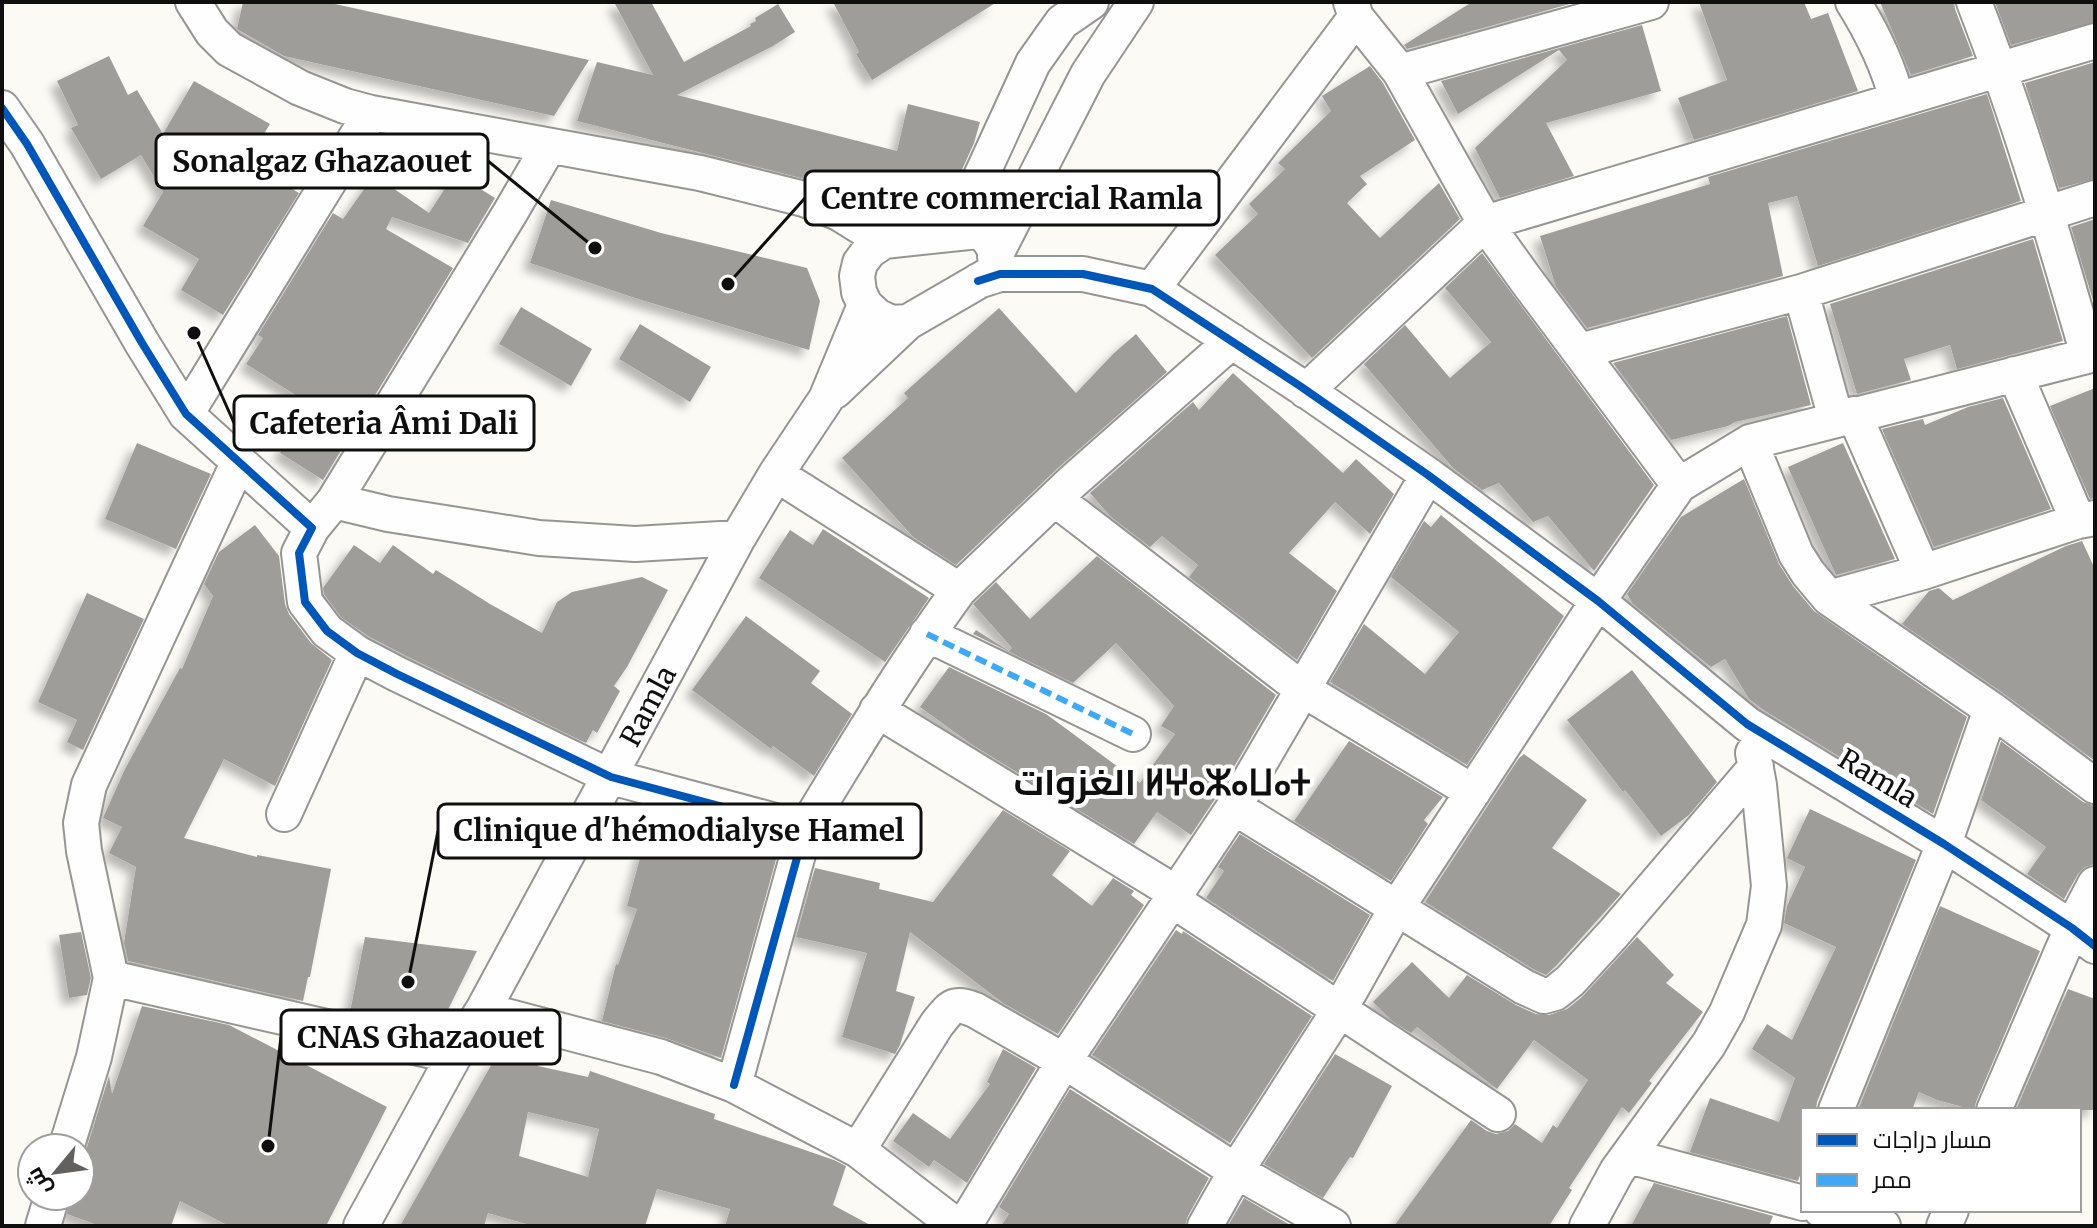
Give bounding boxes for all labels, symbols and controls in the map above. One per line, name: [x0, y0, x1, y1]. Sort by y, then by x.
callout: Sonalgaz Ghazaouet: [156, 134, 488, 188]
text: Sonalgaz Ghazaouet: [172, 142, 472, 180]
callout: Centre commercial Ramla: [805, 171, 1219, 225]
text: Centre commercial Ramla: [821, 179, 1203, 217]
callout: Cafeteria Âmi Dali: [234, 396, 534, 450]
text: Cafeteria Âmi Dali: [250, 404, 518, 442]
street label: Ramla: [612, 660, 684, 752]
street label: Ramla: [1832, 740, 1924, 816]
district label: الغزوات ⵍⵖⴰⵣⴰⵡⴰⵜ: [1014, 760, 1310, 805]
callout: Clinique d'hémodialyse Hamel: [438, 804, 921, 858]
text: Clinique d'hémodialyse Hamel: [453, 811, 905, 849]
callout: CNAS Ghazaouet: [281, 1010, 560, 1064]
text: CNAS Ghazaouet: [297, 1018, 545, 1056]
legend: [1801, 1108, 2081, 1212]
text: مسار دراجات: [1873, 1124, 1992, 1155]
north arrow: [16, 1132, 96, 1212]
text: ش: [19, 1163, 58, 1201]
text: ممر: [1871, 1164, 1912, 1195]

